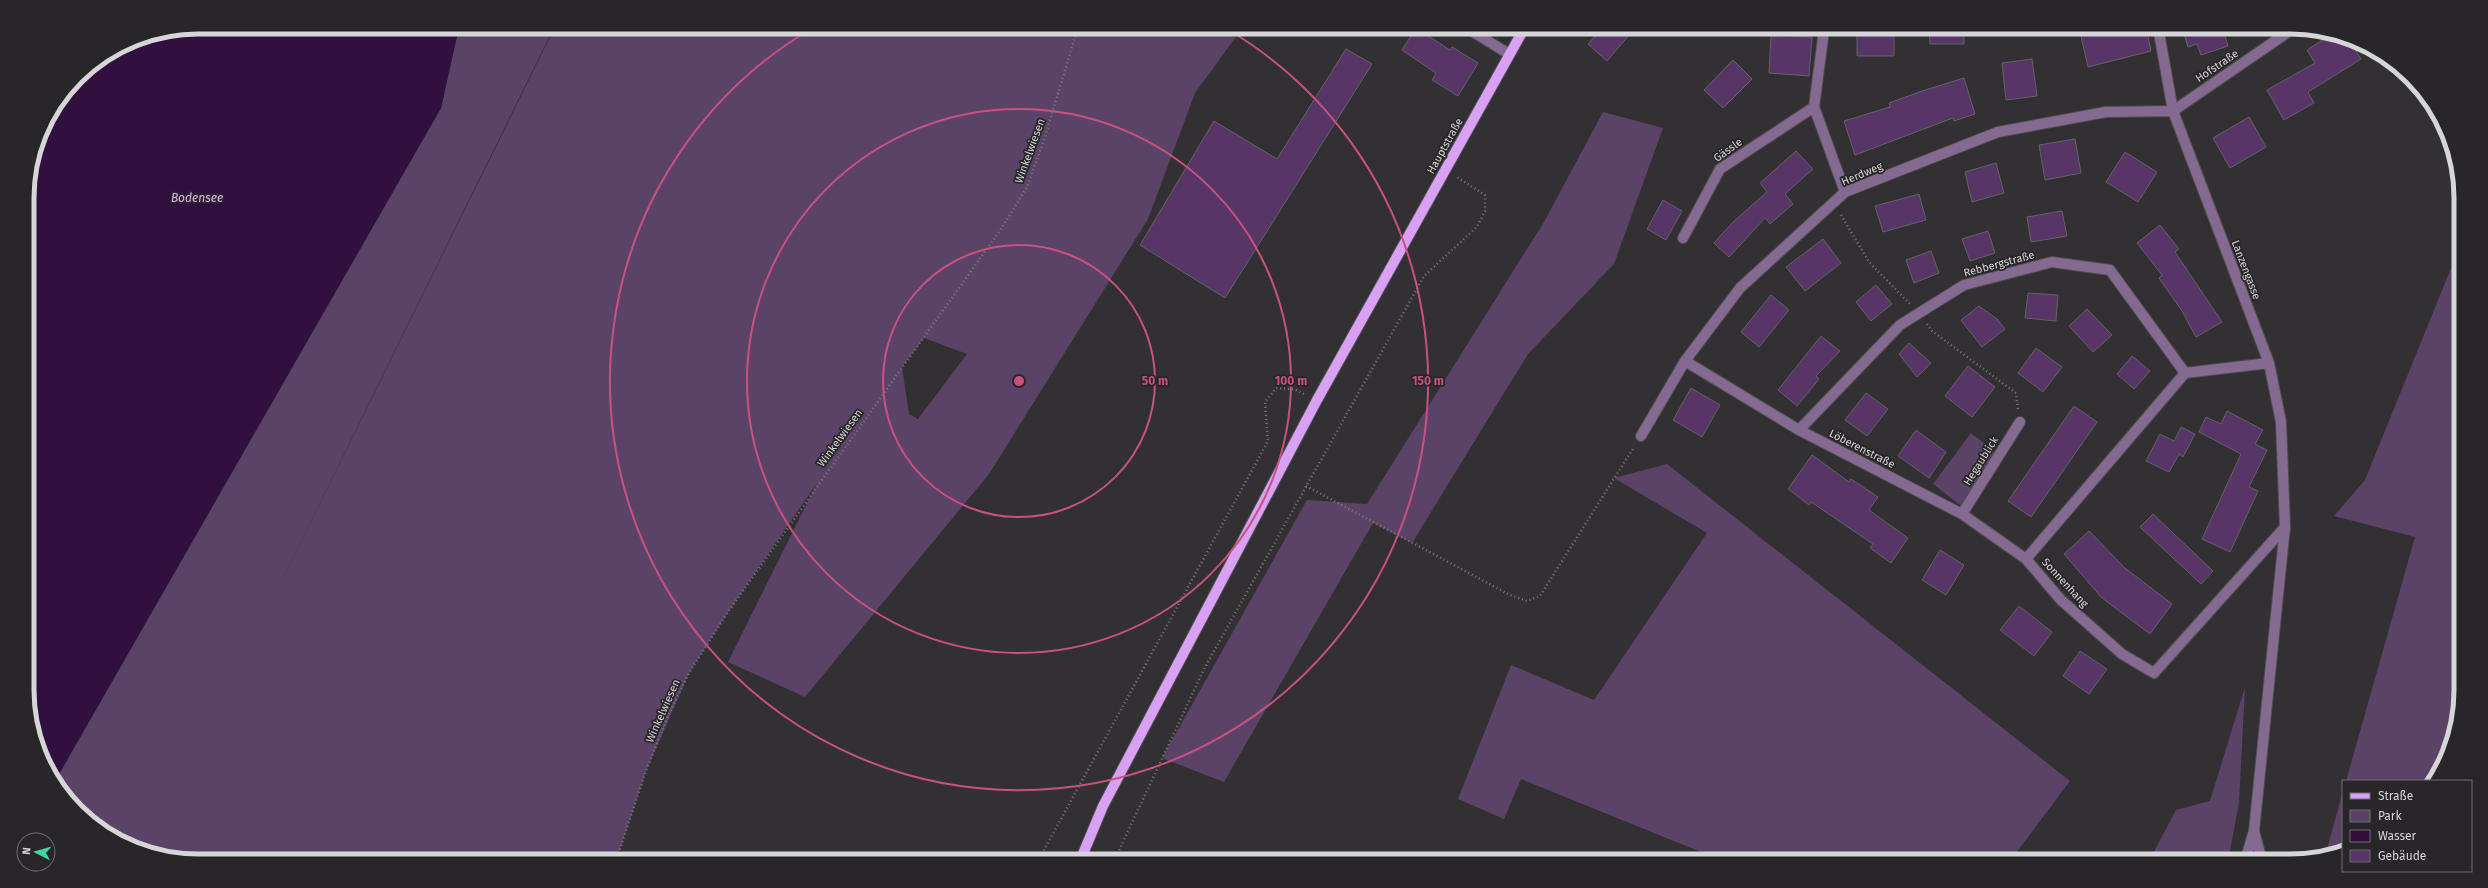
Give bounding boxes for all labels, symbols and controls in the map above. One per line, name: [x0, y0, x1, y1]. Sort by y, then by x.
street label: Hofstraße: [2193, 47, 2241, 85]
street label: Hauptstraße: [1424, 116, 1466, 176]
street label: Winkelwiesen: [1012, 117, 1048, 185]
street label: Gässle: [1711, 135, 1745, 165]
street label: Herdweg: [1839, 159, 1885, 188]
water label: Bodensee: [171, 191, 223, 205]
street label: Lanzengasse: [2229, 238, 2263, 302]
street label: Rebbergstraße: [1962, 248, 2036, 280]
centre of rings: [1012, 374, 1026, 388]
text: 50 m: [1142, 374, 1168, 388]
text: 100 m: [1275, 374, 1307, 388]
text: 150 m: [1412, 374, 1444, 388]
street label: Winkelwiesen: [815, 407, 865, 469]
street label: Löberenstraße: [1827, 427, 1897, 471]
street label: Hegaublick: [1961, 434, 2001, 488]
street label: Sonnenhang: [2039, 556, 2091, 610]
street label: Winkelwiesen: [643, 677, 683, 745]
legend: [2342, 780, 2472, 872]
text: Straße: [2378, 789, 2413, 803]
text: Park: [2378, 809, 2402, 823]
text: Wasser: [2378, 829, 2417, 843]
north arrow: [16, 832, 56, 872]
text: N: [20, 847, 33, 855]
text: Gebäude: [2378, 849, 2426, 863]

